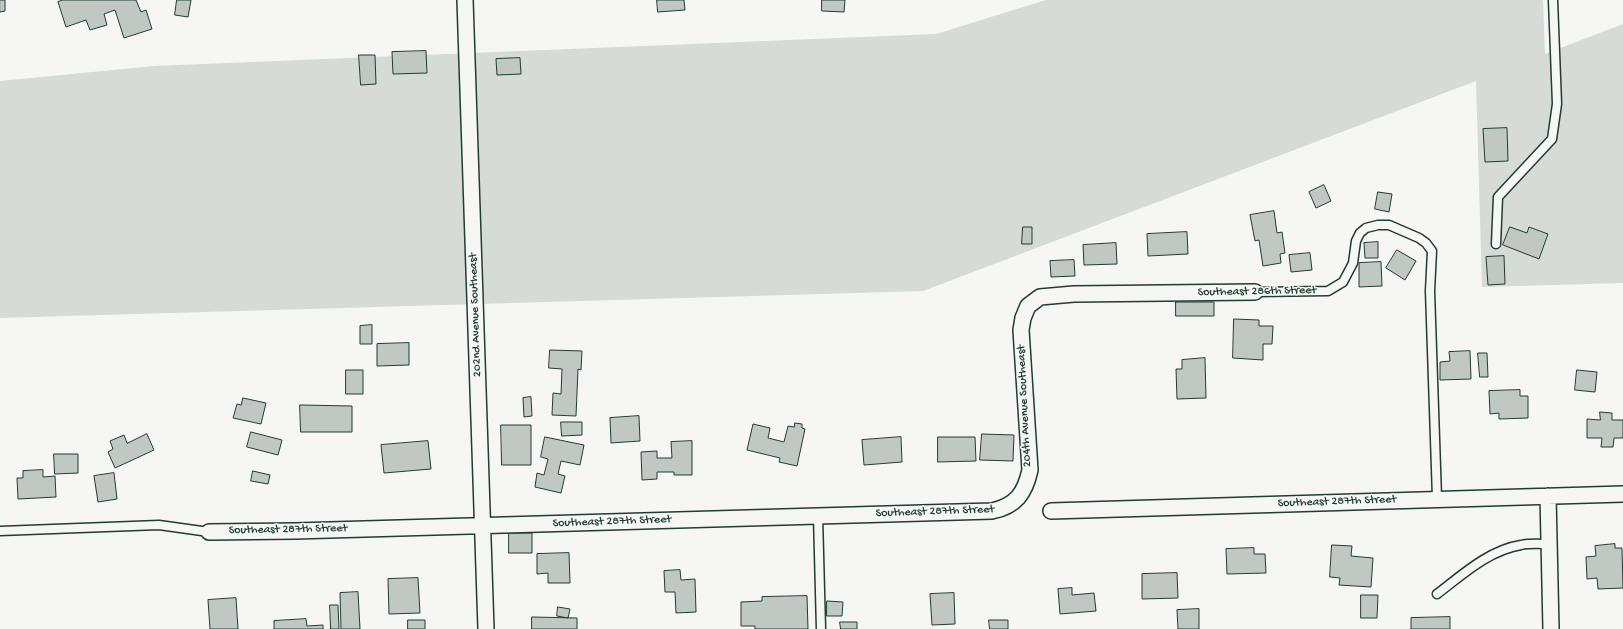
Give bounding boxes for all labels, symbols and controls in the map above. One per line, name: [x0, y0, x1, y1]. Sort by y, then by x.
street label: 202nd Avenue Southeast: [467, 253, 485, 377]
street label: Southeast 286th Street: [1198, 284, 1316, 300]
street label: 204th Avenue Southeast: [1015, 344, 1035, 468]
street label: Southeast 287th Street: [1277, 493, 1397, 511]
street label: Southeast 287th Street: [875, 503, 995, 521]
street label: Southeast 287th Street: [552, 513, 672, 531]
street label: Southeast 287th Street: [229, 522, 347, 538]

